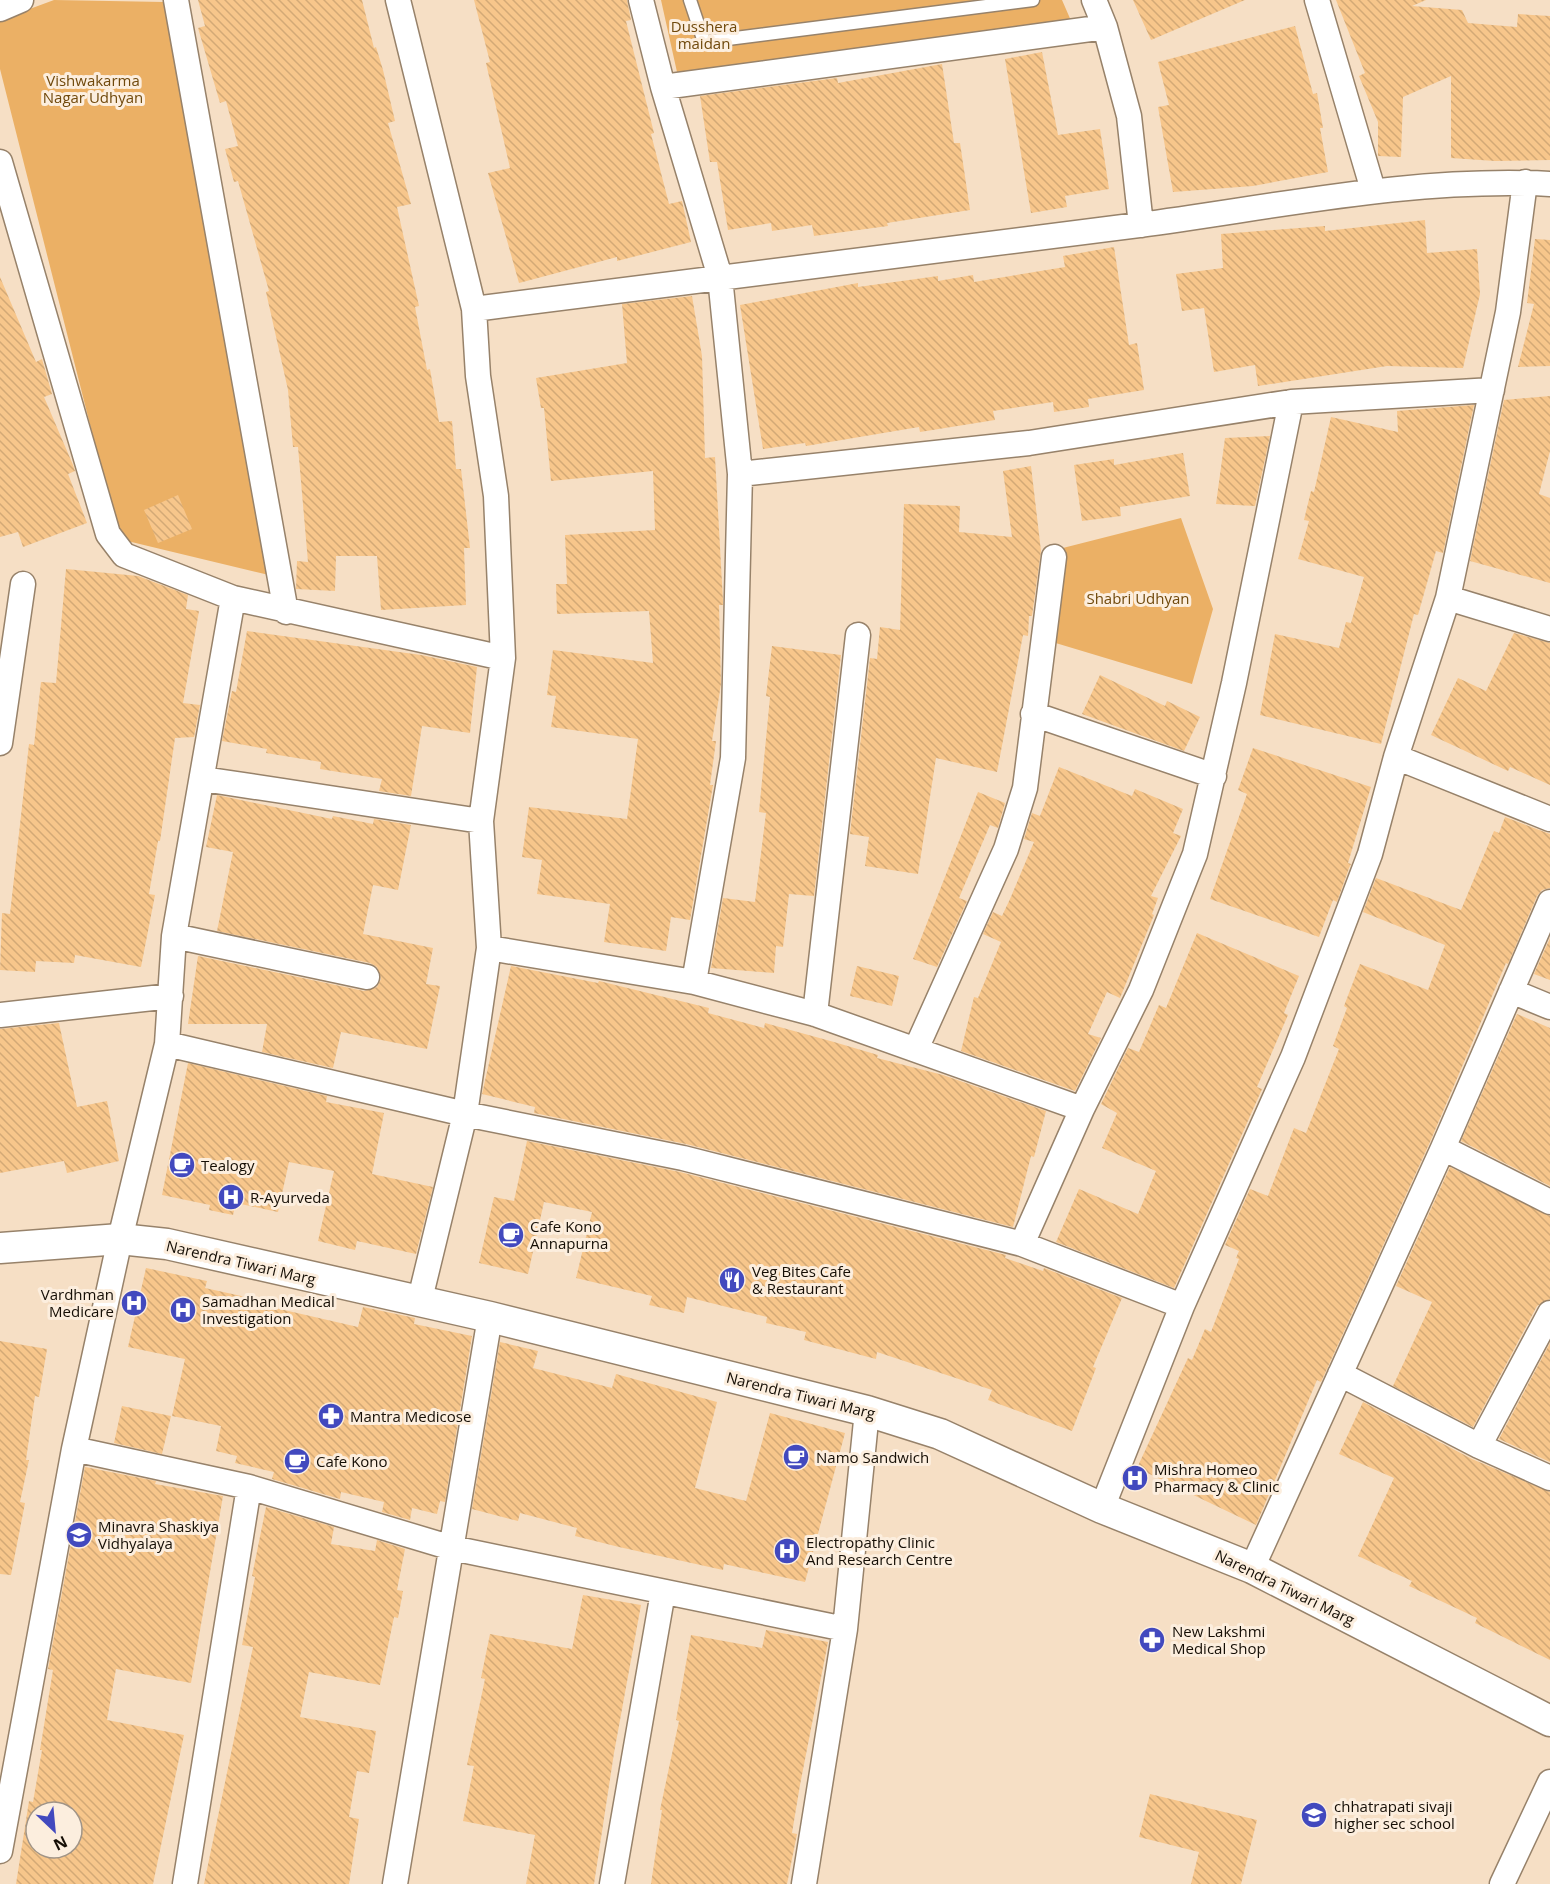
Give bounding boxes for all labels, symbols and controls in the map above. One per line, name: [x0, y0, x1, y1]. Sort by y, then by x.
park label: Dusshera maidan: [671, 16, 737, 53]
park label: Vishwakarma Nagar Udhyan: [43, 70, 143, 107]
park label: Shabri Udhyan: [1086, 588, 1190, 608]
cafe icon: Tealogy: [167, 1150, 197, 1180]
place label: Tealogy: [201, 1155, 255, 1175]
hospital icon: R-Ayurveda: [216, 1182, 246, 1212]
place label: R-Ayurveda: [250, 1187, 330, 1207]
place label: Cafe Kono Annapurna: [530, 1216, 608, 1253]
cafe icon: Cafe Kono Annapurna: [496, 1220, 526, 1250]
street label: Narendra Tiwari Marg: [164, 1235, 318, 1289]
place label: Veg Bites Cafe & Restaurant: [752, 1261, 851, 1298]
restaurant icon: Veg Bites Cafe & Restaurant: [717, 1265, 747, 1295]
place label: Vardhman Medicare: [41, 1284, 114, 1321]
hospital icon: Vardhman Medicare: [119, 1288, 149, 1318]
place label: Samadhan Medical Investigation: [202, 1291, 335, 1328]
hospital icon: Samadhan Medical Investigation: [168, 1295, 198, 1325]
street label: Narendra Tiwari Marg: [724, 1367, 878, 1423]
pharmacy icon: Mantra Medicose: [316, 1401, 346, 1431]
place label: Mantra Medicose: [350, 1406, 471, 1426]
cafe icon: Namo Sandwich: [781, 1442, 811, 1472]
cafe icon: Cafe Kono: [282, 1446, 312, 1476]
place label: Namo Sandwich: [816, 1447, 929, 1467]
place label: Cafe Kono: [316, 1451, 388, 1471]
place label: Mishra Homeo Pharmacy & Clinic: [1154, 1459, 1280, 1496]
hospital icon: Mishra Homeo Pharmacy & Clinic: [1120, 1463, 1150, 1493]
place label: Minavra Shaskiya Vidhyalaya: [98, 1516, 219, 1553]
school or university icon: Minavra Shaskiya Vidhyalaya: [64, 1520, 94, 1550]
place label: Electropathy Clinic And Research Centre: [806, 1532, 953, 1569]
hospital icon: Electropathy Clinic And Research Centre: [772, 1536, 802, 1566]
street label: Narendra Tiwari Marg: [1212, 1545, 1358, 1629]
place label: New Lakshmi Medical Shop: [1172, 1621, 1266, 1658]
pharmacy icon: New Lakshmi Medical Shop: [1137, 1625, 1167, 1655]
place label: chhatrapati sivaji higher sec school: [1334, 1796, 1455, 1833]
north arrow: [24, 1800, 84, 1860]
school or university icon: chhatrapati sivaji higher sec school: [1299, 1800, 1329, 1830]
text: N: [50, 1831, 71, 1856]

